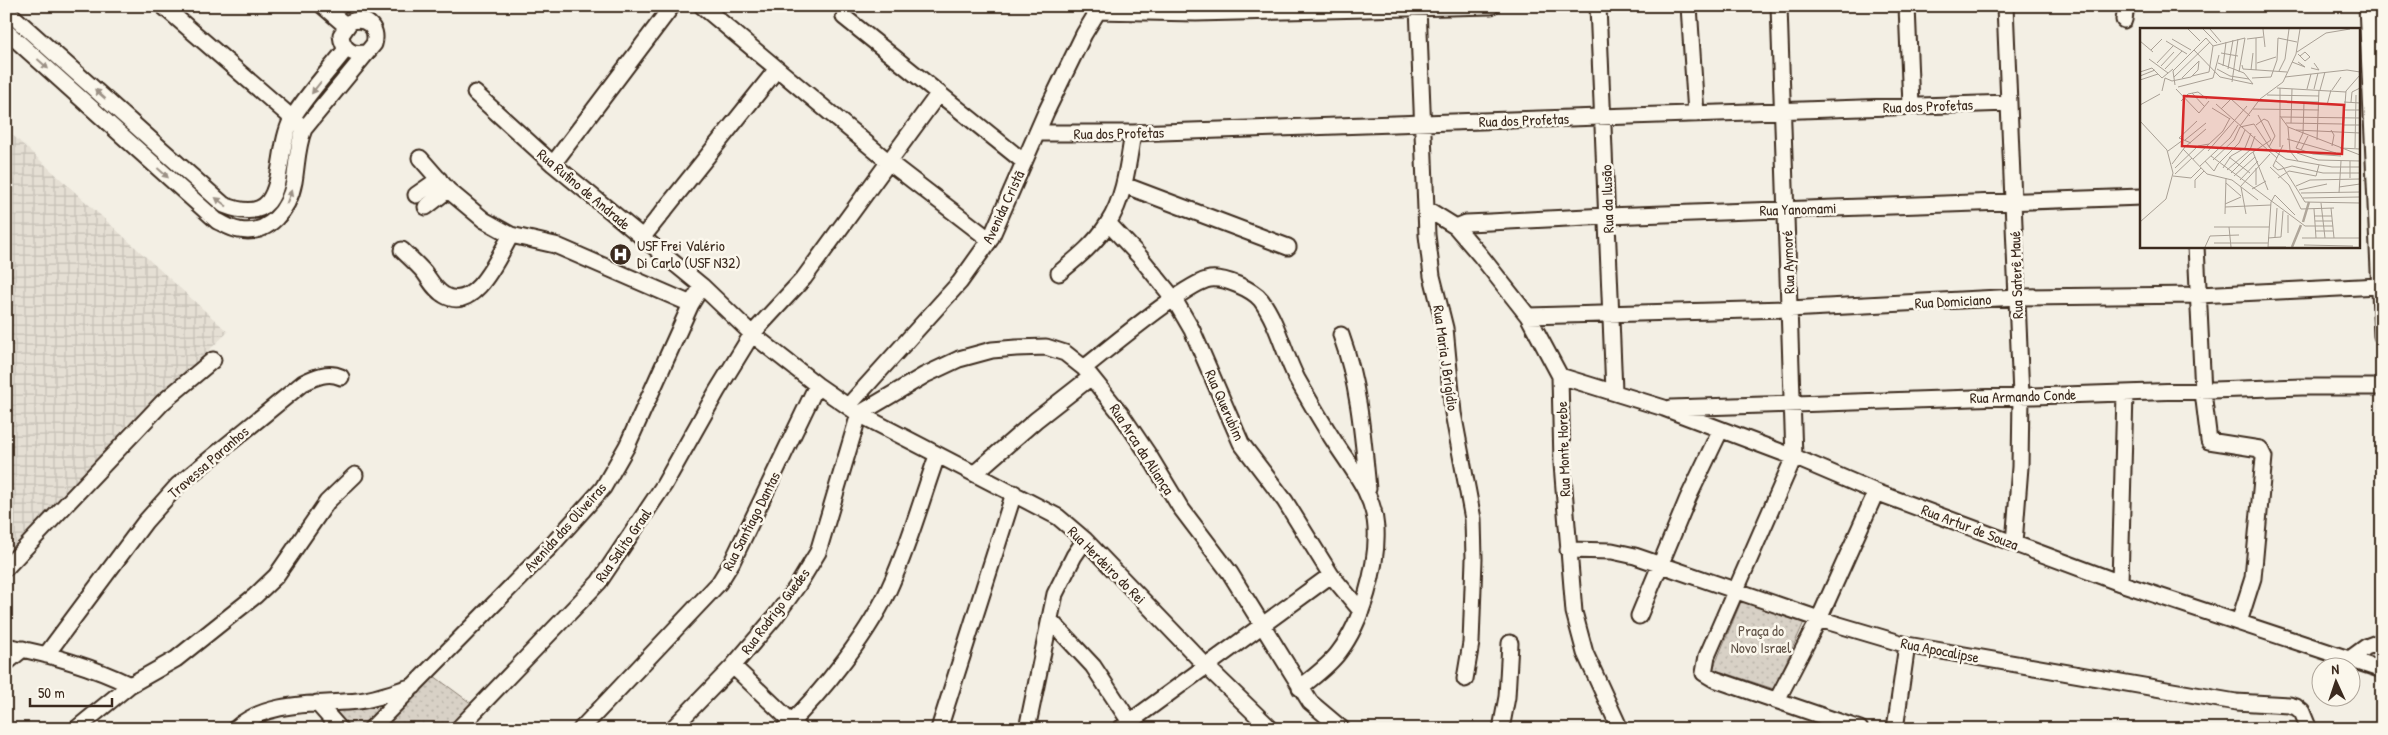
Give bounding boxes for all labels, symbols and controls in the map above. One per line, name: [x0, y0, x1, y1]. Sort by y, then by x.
inset map: [2140, 28, 2360, 248]
one-way arrow: [36, 58, 49, 69]
one-way arrow: [311, 81, 322, 94]
one-way arrow: [94, 88, 106, 100]
street label: Rua dos Profetas: [1882, 94, 1974, 118]
street label: Rua dos Profetas: [1478, 108, 1570, 132]
street label: Rua dos Profetas: [1074, 122, 1165, 144]
street label: Rua Rufino de Andrade: [533, 144, 635, 234]
street label: Rua da Ilusão: [1595, 164, 1619, 234]
one-way arrow: [157, 167, 169, 179]
street label: Avenida Cristã: [977, 167, 1029, 247]
one-way arrow: [285, 189, 293, 204]
one-way arrow: [214, 197, 228, 207]
street label: Rua Yanomami: [1759, 197, 1837, 221]
street label: Rua Aymoré: [1776, 230, 1800, 294]
street label: Rua Saterê Maué: [2004, 231, 2028, 319]
place label: USF Frei Valério Di Carlo (USF N32): [637, 235, 741, 273]
hospital icon: USF Frei Valério Di Carlo (USF N32): [609, 242, 633, 266]
street label: Rua Domiciano: [1914, 289, 1992, 313]
street label: Rua Maria J Brigídio: [1428, 304, 1464, 412]
street label: Rua Querubim: [1200, 366, 1250, 444]
street label: Rua Armando Conde: [1970, 384, 2077, 408]
street label: Rua Arca da Aliança: [1105, 399, 1179, 499]
street label: Rua Monte Horebe: [1551, 401, 1575, 497]
street label: Travessa Paranhos: [163, 421, 253, 503]
street label: Rua Santiago Dantas: [717, 468, 785, 574]
street label: Avenida das Oliveiras: [519, 477, 611, 576]
street label: Rua Artur de Souza: [1919, 499, 2022, 555]
street label: Rua Salito Graal: [590, 504, 656, 586]
street label: Rua Herdeiro do Rei: [1063, 521, 1151, 609]
street label: Rua Rodrigo Guedes: [736, 563, 814, 658]
park label: Praça do Novo Israel: [1731, 620, 1791, 658]
street label: Rua Apocalipse: [1899, 632, 1981, 668]
north arrow: [2310, 658, 2360, 708]
text: N: [2331, 659, 2340, 678]
scale bar: [30, 675, 112, 707]
text: 50 m: [38, 682, 65, 703]

